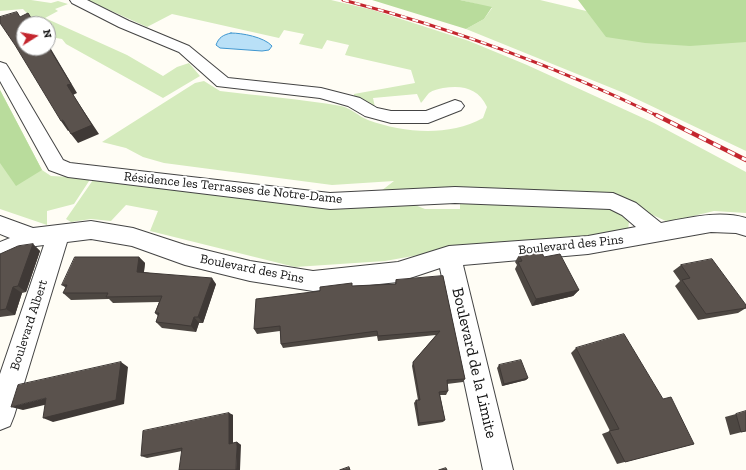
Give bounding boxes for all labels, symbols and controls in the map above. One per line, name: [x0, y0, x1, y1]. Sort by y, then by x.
north arrow: [16, 16, 56, 56]
text: N: [40, 28, 54, 39]
street label: Résidence les Terrasses de Notre-Dame: [123, 169, 343, 207]
street label: Boulevard des Pins: [518, 232, 624, 258]
street label: Boulevard des Pins: [199, 251, 305, 287]
street label: Boulevard Albert: [7, 278, 51, 372]
street label: Boulevard de la Limite: [447, 286, 501, 440]

